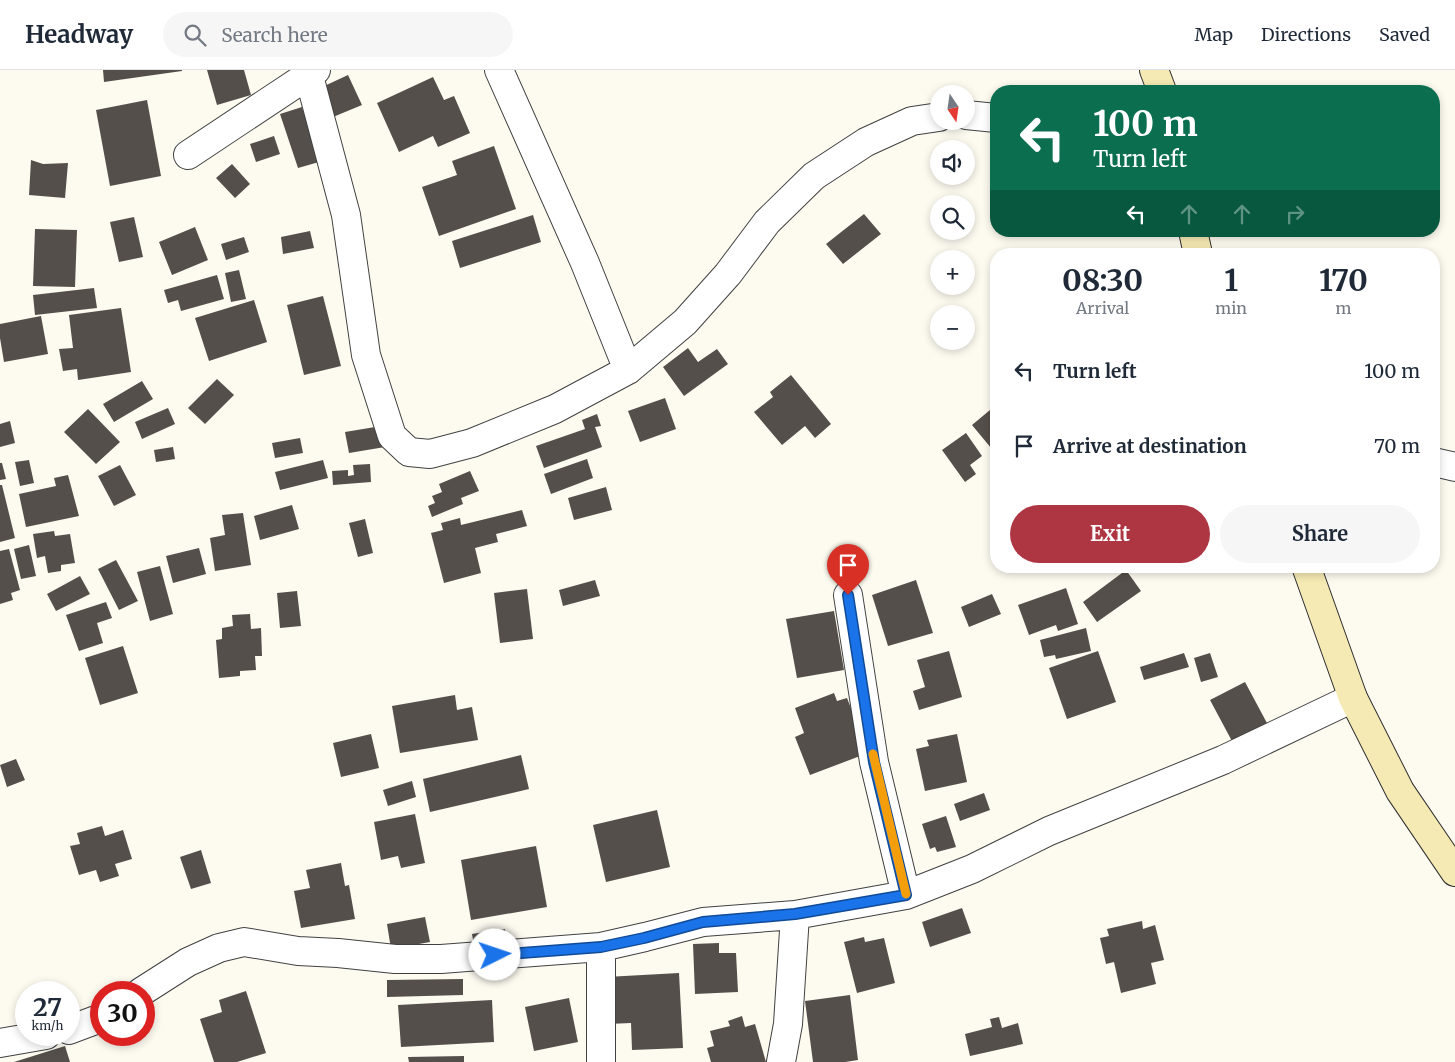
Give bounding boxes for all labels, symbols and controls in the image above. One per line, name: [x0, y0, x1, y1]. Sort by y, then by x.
search box: [163, 12, 513, 57]
text: Headway: [25, 19, 133, 50]
icon: search: [181, 21, 209, 49]
text: Search here: [221, 23, 328, 47]
text: Map: [1195, 23, 1233, 46]
text: Directions: [1261, 23, 1351, 46]
text: Saved: [1379, 23, 1430, 46]
north arrow: [930, 85, 975, 130]
map controls: [930, 85, 975, 350]
text: 100 m: [1093, 102, 1198, 146]
icon: left: [1010, 105, 1075, 170]
button: sound: [930, 140, 975, 185]
text: Turn left: [1093, 145, 1187, 173]
button: search: [930, 195, 975, 240]
icon: left: [1122, 200, 1150, 228]
icon: ahead: [1175, 200, 1203, 228]
icon: ahead: [1228, 200, 1256, 228]
icon: right: [1281, 200, 1309, 228]
button: +: [930, 250, 975, 295]
text: 08:30: [1062, 261, 1143, 299]
text: 1: [1224, 261, 1238, 299]
text: 170: [1319, 261, 1368, 299]
text: Arrival: [1076, 298, 1129, 318]
text: min: [1215, 298, 1247, 318]
text: m: [1336, 298, 1351, 318]
button: −: [930, 305, 975, 350]
icon: left: [1010, 357, 1038, 385]
text: Turn left: [1053, 359, 1137, 383]
text: 100 m: [1364, 359, 1420, 383]
icon: arrive: [1010, 432, 1038, 460]
text: Arrive at destination: [1053, 434, 1247, 458]
text: 70 m: [1374, 434, 1420, 458]
button: Exit: [1010, 505, 1210, 563]
button: Share: [1220, 505, 1420, 563]
pin: [827, 544, 869, 595]
icon: arrive: [834, 551, 862, 579]
position arrow: [468, 928, 520, 980]
speed limit sign: 30: [90, 981, 155, 1046]
text: 27: [33, 991, 62, 1023]
text: km/h: [32, 1018, 63, 1033]

